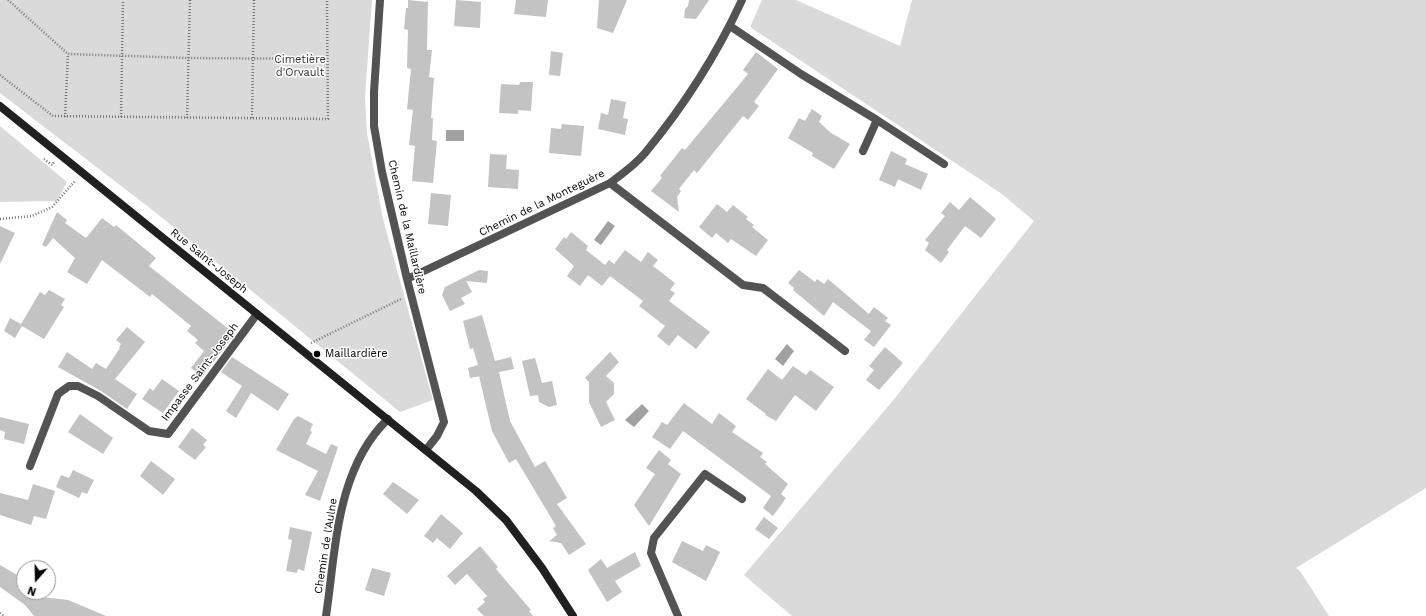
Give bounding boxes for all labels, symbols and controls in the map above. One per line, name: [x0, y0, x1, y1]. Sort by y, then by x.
park label: Cimetière d'Orvault: [274, 53, 326, 79]
street label: Chemin de la Maillardière: [385, 158, 429, 296]
street label: Chemin de la Monteguère: [477, 167, 607, 239]
street label: Rue Saint-Joseph: [168, 226, 250, 296]
street label: Impasse Saint-Joseph: [159, 320, 241, 424]
place label: Maillardière: [325, 347, 388, 361]
marker: Maillardière: [312, 349, 322, 359]
street label: Chemin de l'Aulne: [312, 497, 340, 595]
north arrow: [16, 560, 56, 600]
text: N: [26, 583, 38, 598]

